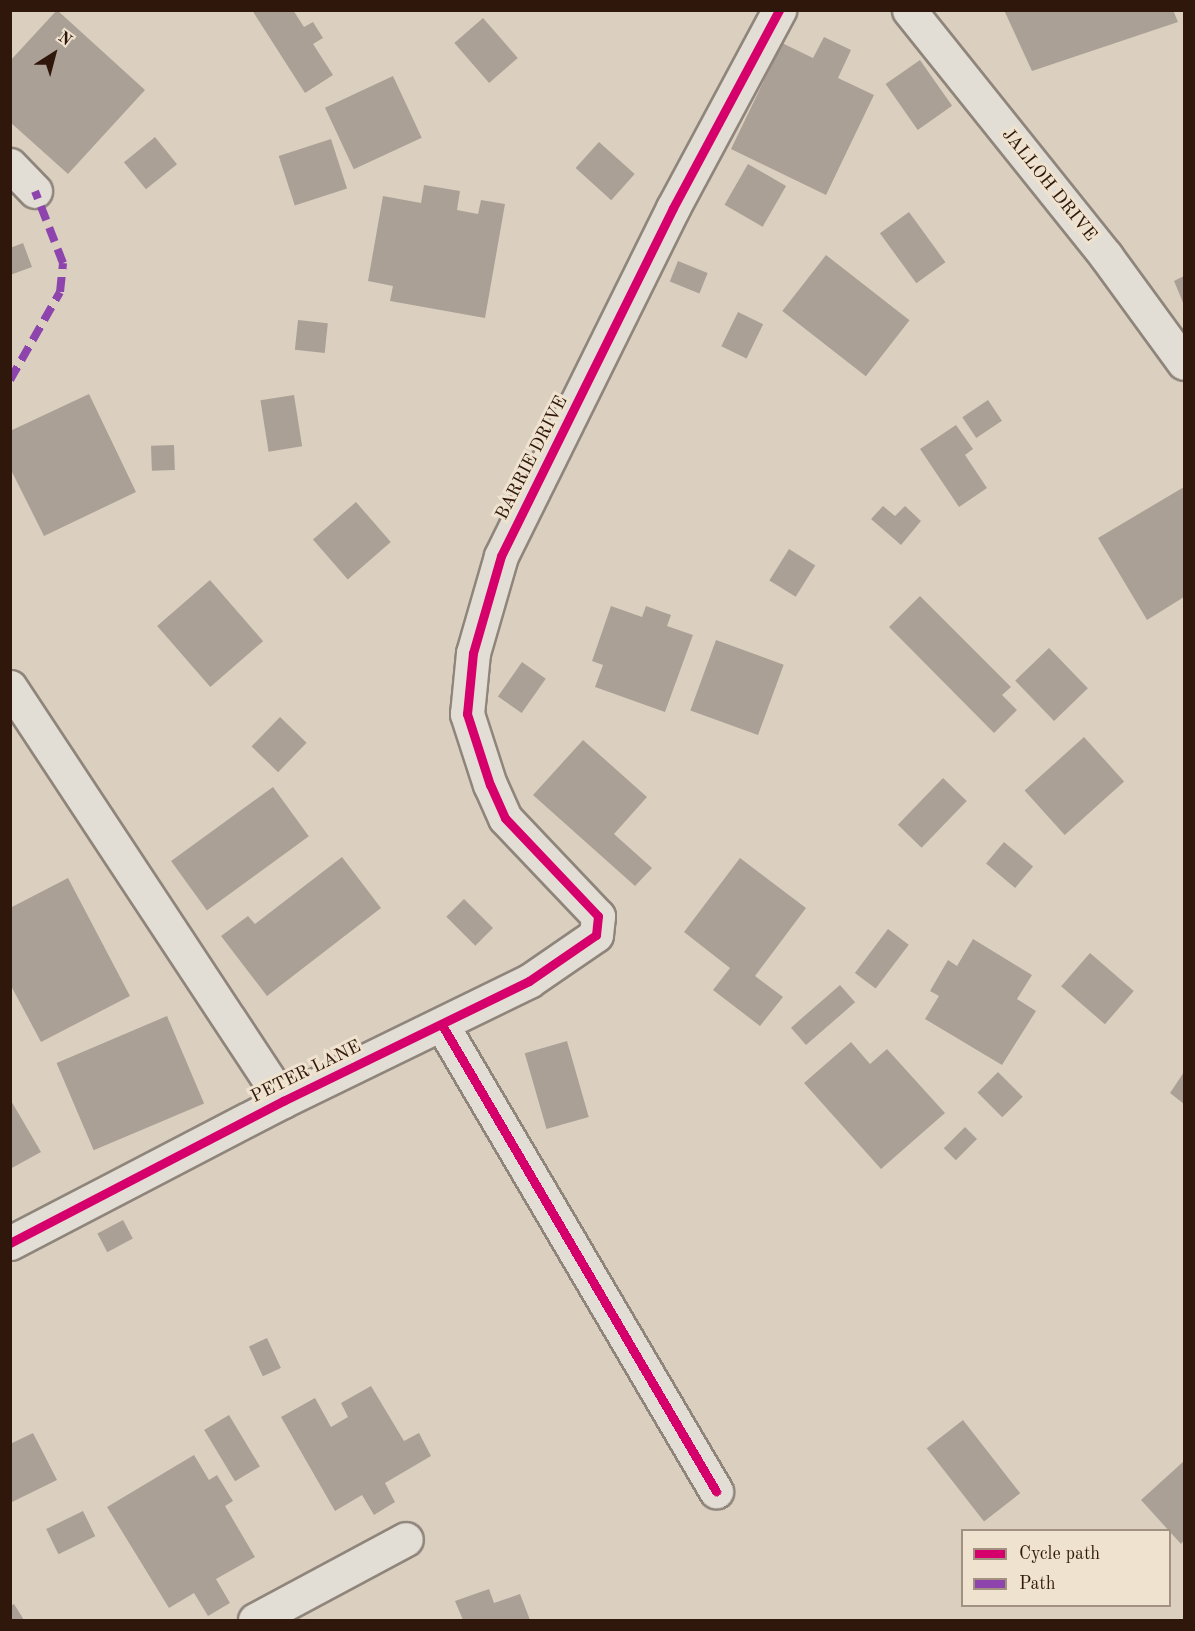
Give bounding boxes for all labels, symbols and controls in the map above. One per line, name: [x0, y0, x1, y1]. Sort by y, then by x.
north arrow: [24, 24, 84, 84]
text: N: [55, 29, 74, 50]
street label: JALLOH DRIVE: [997, 124, 1101, 246]
street label: BARRIE DRIVE: [491, 392, 573, 524]
street label: PETER LANE: [247, 1036, 365, 1108]
legend: [961, 1529, 1171, 1607]
text: Cycle path: [1019, 1545, 1100, 1563]
text: Path: [1019, 1575, 1055, 1593]

